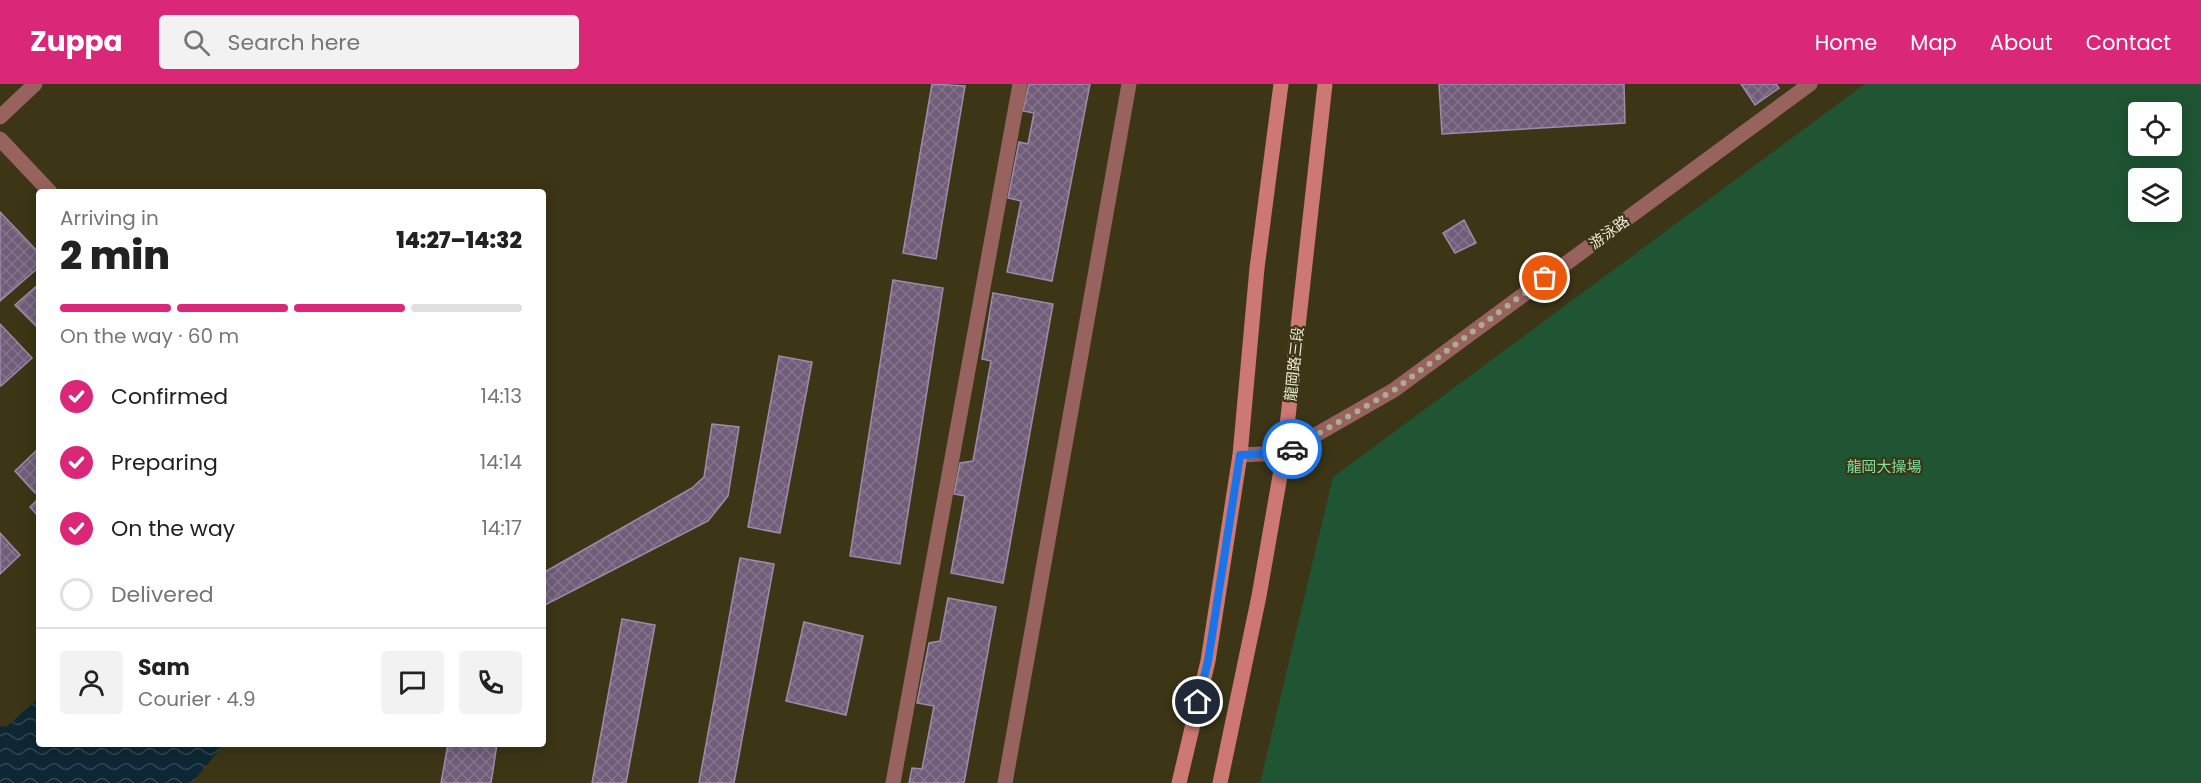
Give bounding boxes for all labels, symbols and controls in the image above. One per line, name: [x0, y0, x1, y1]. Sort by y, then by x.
search box: [159, 15, 579, 69]
text: Zuppa: [30, 22, 123, 61]
icon: search: [180, 26, 213, 59]
text: Search here: [228, 27, 360, 58]
text: Home: [1815, 28, 1877, 57]
text: Map: [1910, 28, 1957, 57]
text: About: [1990, 28, 2053, 57]
text: Contact: [2086, 28, 2171, 57]
map controls: [2128, 102, 2182, 222]
button: locate: [2128, 102, 2182, 156]
button: layers: [2128, 168, 2182, 222]
text: Arriving in: [60, 204, 159, 232]
street label: 游泳路: [1585, 210, 1633, 254]
text: 14:27–14:32: [396, 225, 522, 256]
text: 2 min: [60, 228, 170, 283]
pin: [1519, 252, 1570, 303]
icon: bag: [1528, 261, 1561, 294]
text: On the way · 60 m: [60, 322, 239, 350]
street label: 龍岡路三段: [1280, 326, 1308, 402]
icon: check: [60, 380, 93, 413]
text: Confirmed: [111, 381, 228, 412]
text: 14:13: [481, 382, 522, 410]
courier: [1262, 419, 1322, 479]
icon: car: [1276, 433, 1309, 466]
icon: check: [60, 446, 93, 479]
text: Preparing: [111, 447, 218, 478]
text: 14:14: [480, 448, 522, 476]
park label: 龍岡大操場: [1846, 456, 1922, 477]
icon: check: [60, 512, 93, 545]
text: On the way: [111, 513, 235, 544]
text: 14:17: [481, 514, 522, 542]
text: Delivered: [111, 579, 214, 610]
button: person: [60, 651, 123, 714]
button: chat: [381, 651, 444, 714]
button: phone: [459, 651, 522, 714]
text: Sam: [138, 652, 190, 683]
pin: [1172, 676, 1223, 727]
text: Courier · 4.9: [138, 685, 256, 713]
icon: home: [1181, 685, 1214, 718]

